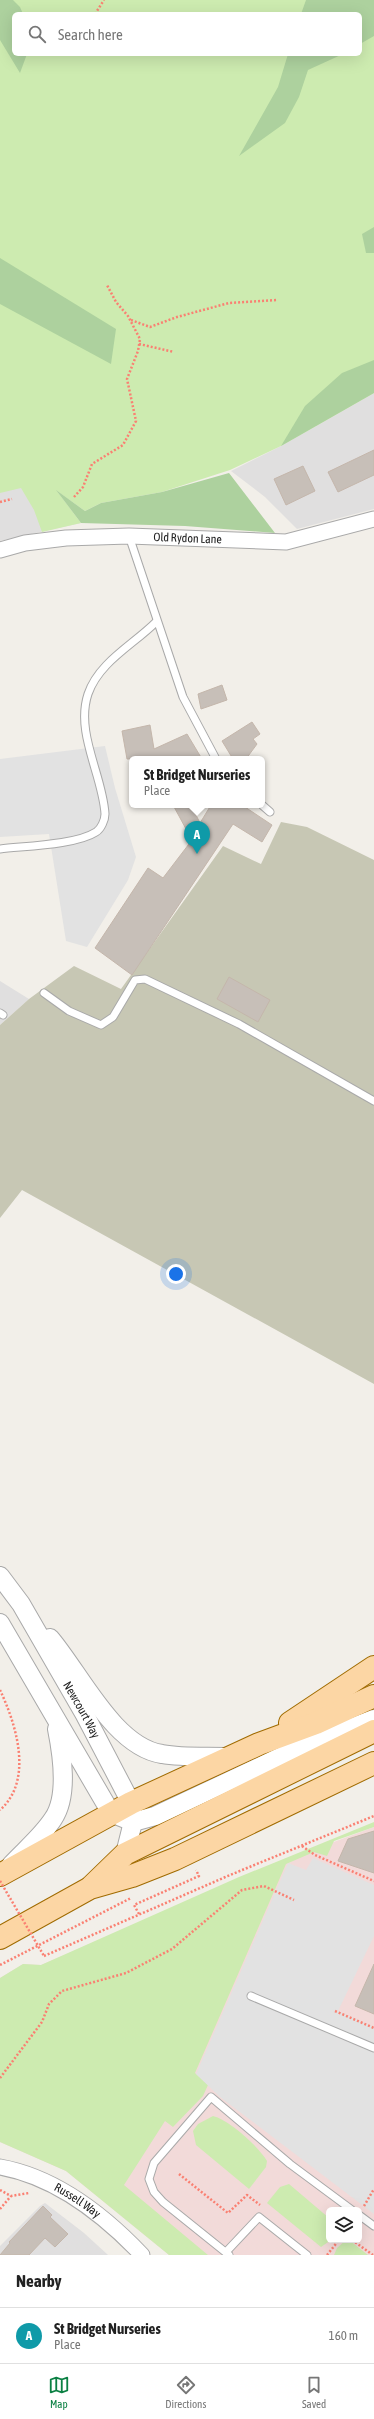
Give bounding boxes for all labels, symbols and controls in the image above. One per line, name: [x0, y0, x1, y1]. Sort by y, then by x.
search box: [12, 12, 362, 56]
icon: search: [26, 23, 48, 45]
text: Search here: [58, 26, 123, 43]
street label: Old Rydon Lane: [153, 530, 222, 547]
popup: [129, 756, 265, 808]
text: St Bridget Nurseries: [144, 766, 250, 783]
text: Place: [144, 783, 170, 798]
pin: A: [184, 821, 210, 854]
your location: [166, 1264, 186, 1284]
street label: Newcourt Way: [60, 1679, 103, 1741]
street label: Russell Way: [52, 2180, 103, 2221]
map controls: [326, 2207, 362, 2243]
button: layers: [326, 2207, 362, 2243]
text: Nearby: [16, 2271, 62, 2291]
text: St Bridget Nurseries: [54, 2320, 161, 2337]
text: A: [26, 2328, 32, 2343]
text: 160 m: [329, 2328, 358, 2343]
text: Place: [54, 2337, 81, 2352]
tab: Map: [48, 2374, 70, 2410]
tab: Directions: [165, 2374, 206, 2410]
tab: Saved: [302, 2374, 326, 2410]

